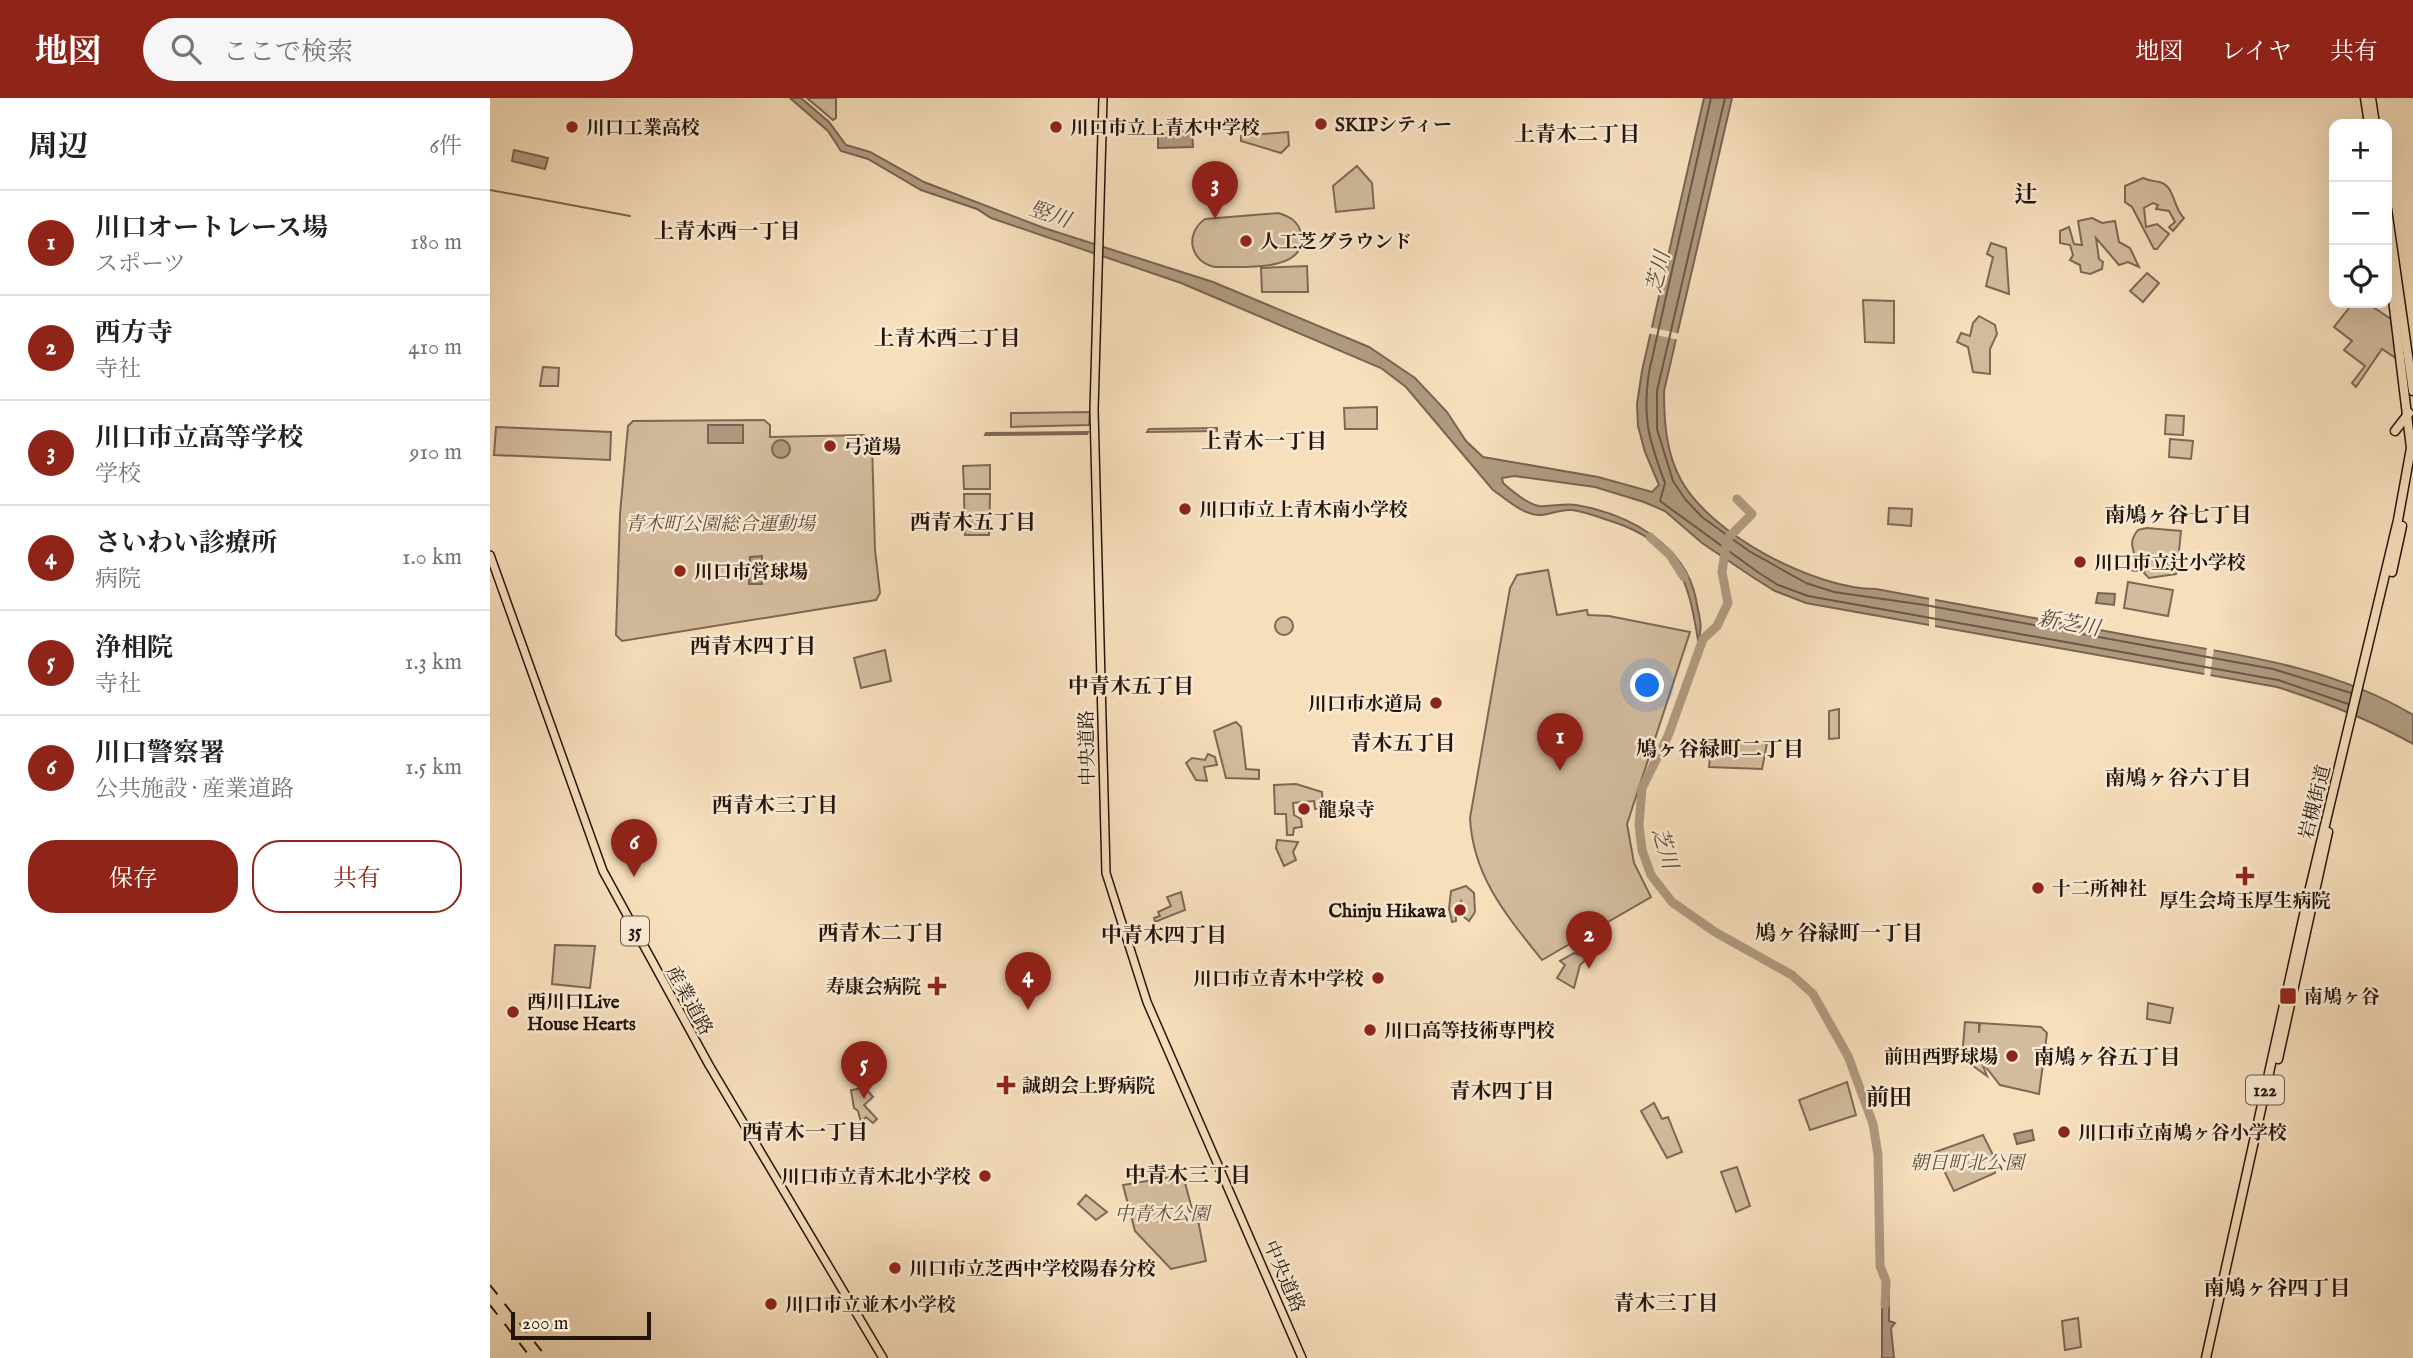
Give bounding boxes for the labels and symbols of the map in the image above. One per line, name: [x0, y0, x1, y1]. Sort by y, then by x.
place label: SKIPシティー: [1335, 114, 1452, 138]
marker: SKIPシティー: [1313, 116, 1329, 132]
place label: 川口工業高校: [586, 117, 700, 141]
place label: 川口市立上青木中学校: [1070, 117, 1260, 141]
marker: 川口工業高校: [564, 119, 580, 135]
marker: 川口市立上青木中学校: [1048, 119, 1064, 135]
district label: 上青木二丁目: [1514, 122, 1640, 149]
pin: 3: [1192, 161, 1238, 219]
district label: 辻: [2015, 181, 2038, 210]
water label: 竪川: [1025, 196, 1076, 236]
district label: 上青木西一丁目: [654, 219, 801, 246]
place label: 人工芝グラウンド: [1260, 231, 1412, 255]
marker: 人工芝グラウンド: [1238, 233, 1254, 249]
water label: 芝川: [1642, 247, 1678, 296]
district label: 上青木西二丁目: [874, 326, 1021, 353]
district label: 上青木一丁目: [1201, 429, 1327, 456]
place label: 弓道場: [844, 436, 901, 460]
marker: 弓道場: [822, 438, 838, 454]
place label: 川口市立上青木南小学校: [1199, 499, 1408, 523]
marker: 川口市立上青木南小学校: [1177, 501, 1193, 517]
district label: 南鳩ヶ谷七丁目: [2105, 503, 2252, 530]
district label: 西青木五丁目: [910, 510, 1036, 537]
park label: 青木町公園総合運動場: [625, 513, 817, 537]
place label: 川口市立辻小学校: [2094, 552, 2246, 576]
marker: 川口市立辻小学校: [2072, 554, 2088, 570]
place label: 川口市営球場: [694, 561, 808, 585]
marker: 川口市営球場: [672, 563, 688, 579]
water label: 新芝川: [2035, 606, 2104, 644]
district label: 西青木四丁目: [690, 634, 816, 661]
your location: [1630, 668, 1664, 702]
district label: 中青木五丁目: [1068, 674, 1194, 701]
place label: 川口市水道局: [1308, 693, 1422, 717]
marker: 川口市水道局: [1428, 695, 1444, 711]
street label: 中央道路: [1075, 710, 1101, 786]
pin: 1: [1537, 713, 1583, 771]
district label: 青木五丁目: [1351, 731, 1456, 758]
district label: 鳩ヶ谷緑町二丁目: [1636, 737, 1804, 764]
street label: 岩槻街道: [2295, 763, 2337, 842]
district label: 南鳩ヶ谷六丁目: [2105, 766, 2252, 793]
district label: 西青木三丁目: [712, 793, 838, 820]
place label: 龍泉寺: [1318, 799, 1375, 823]
marker: 龍泉寺: [1296, 801, 1312, 817]
pin: 6: [611, 819, 657, 877]
water label: 芝川: [1645, 824, 1683, 874]
marker: 厚生会埼玉厚生病院: [2235, 866, 2255, 886]
place label: 十二所神社: [2052, 878, 2147, 902]
marker: 十二所神社: [2030, 880, 2046, 896]
place label: 厚生会埼玉厚生病院: [2159, 890, 2331, 914]
place label: Chinju Hikawa: [1328, 900, 1447, 924]
marker: Chinju Hikawa: [1452, 902, 1468, 918]
pin: 2: [1566, 911, 1612, 969]
road number: 35: [621, 916, 649, 946]
district label: 西青木二丁目: [818, 921, 944, 948]
district label: 鳩ヶ谷緑町一丁目: [1755, 921, 1923, 948]
district label: 中青木四丁目: [1101, 923, 1227, 950]
pin: 4: [1005, 952, 1051, 1010]
street label: 産業道路: [659, 962, 717, 1040]
place label: 川口市立青木中学校: [1193, 968, 1364, 992]
marker: 川口市立青木中学校: [1370, 970, 1386, 986]
place label: 寿康会病院: [826, 976, 921, 1000]
marker: 寿康会病院: [927, 976, 947, 996]
marker: 南鳩ヶ谷: [2278, 986, 2298, 1006]
place label: 南鳩ヶ谷: [2304, 986, 2380, 1010]
place label: 西川口Live House Hearts: [527, 991, 636, 1037]
marker: 西川口Live House Hearts: [505, 1004, 521, 1020]
place label: 川口高等技術専門校: [1384, 1020, 1555, 1044]
marker: 川口高等技術専門校: [1362, 1022, 1378, 1038]
pin: 5: [841, 1041, 887, 1099]
district label: 南鳩ヶ谷五丁目: [2034, 1045, 2181, 1072]
place label: 前田西野球場: [1884, 1046, 1998, 1070]
marker: 前田西野球場: [2004, 1048, 2020, 1064]
marker: 誠朗会上野病院: [996, 1075, 1016, 1095]
place label: 誠朗会上野病院: [1022, 1075, 1155, 1099]
road number: 122: [2246, 1076, 2284, 1105]
district label: 青木四丁目: [1450, 1079, 1555, 1106]
district label: 前田: [1866, 1084, 1912, 1113]
district label: 西青木一丁目: [742, 1120, 868, 1147]
place label: 川口市立南鳩ヶ谷小学校: [2078, 1122, 2287, 1146]
marker: 川口市立南鳩ヶ谷小学校: [2056, 1124, 2072, 1140]
park label: 朝日町北公園: [1910, 1152, 2027, 1176]
district label: 中青木三丁目: [1125, 1163, 1251, 1190]
place label: 川口市立青木北小学校: [781, 1166, 971, 1190]
marker: 川口市立青木北小学校: [977, 1168, 993, 1184]
park label: 中青木公園: [1114, 1203, 1212, 1227]
street label: 中央道路: [1257, 1237, 1309, 1316]
place label: 川口市立芝西中学校陽春分校: [909, 1258, 1156, 1282]
marker: 川口市立芝西中学校陽春分校: [887, 1260, 903, 1276]
district label: 南鳩ヶ谷四丁目: [2204, 1276, 2351, 1303]
district label: 青木三丁目: [1614, 1291, 1719, 1318]
place label: 川口市立並木小学校: [785, 1294, 956, 1318]
marker: 川口市立並木小学校: [763, 1296, 779, 1312]
scale bar: [511, 1309, 651, 1341]

